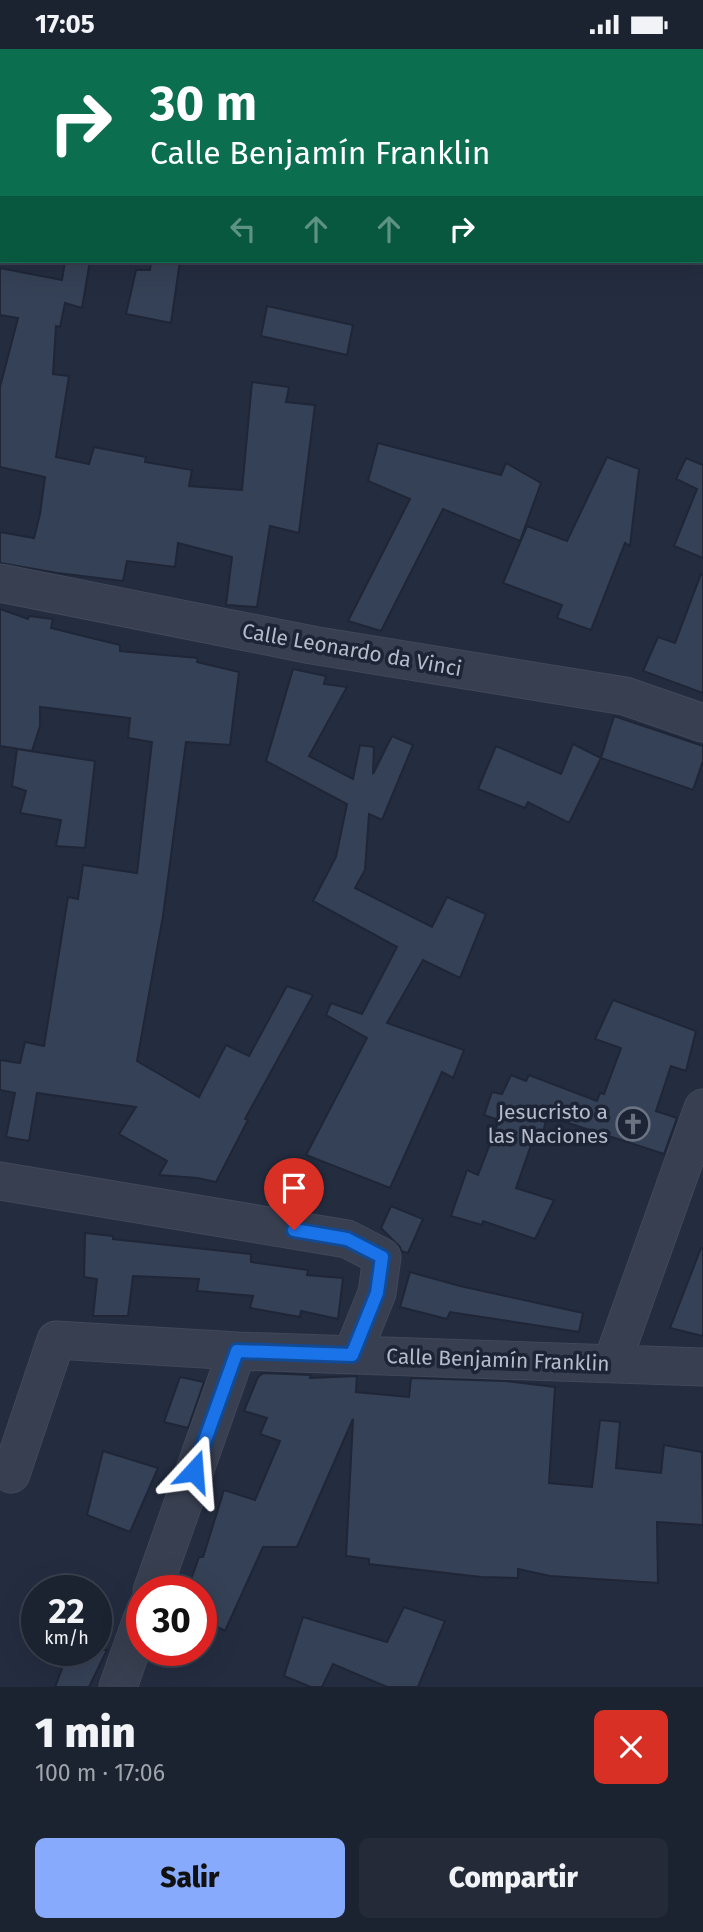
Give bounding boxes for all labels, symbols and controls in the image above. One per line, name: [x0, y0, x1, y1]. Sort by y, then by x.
text: 17:05: [35, 9, 95, 40]
text: 30 m: [150, 74, 257, 133]
icon: right: [35, 77, 126, 168]
text: Calle Benjamín Franklin: [150, 134, 490, 172]
icon: left: [224, 210, 262, 248]
icon: ahead: [297, 210, 335, 248]
icon: ahead: [370, 210, 408, 248]
icon: right: [443, 210, 481, 248]
street label: Calle Leonardo da Vinci: [240, 618, 464, 682]
place label: Jesucristo a las Naciones: [488, 1099, 608, 1149]
church icon: Jesucristo a las Naciones: [614, 1105, 652, 1143]
pin: [264, 1158, 324, 1230]
icon: arrive: [275, 1169, 313, 1207]
street label: Calle Benjamín Franklin: [386, 1343, 610, 1377]
position arrow: [157, 1434, 231, 1508]
speed limit sign: 30: [126, 1575, 217, 1666]
text: 22: [48, 1590, 85, 1632]
text: km/h: [44, 1627, 89, 1649]
text: 1 min: [35, 1708, 136, 1758]
button: close: [594, 1710, 668, 1784]
text: 100 m · 17:06: [35, 1759, 165, 1787]
button: Salir: [35, 1838, 345, 1918]
button: Compartir: [359, 1838, 668, 1918]

